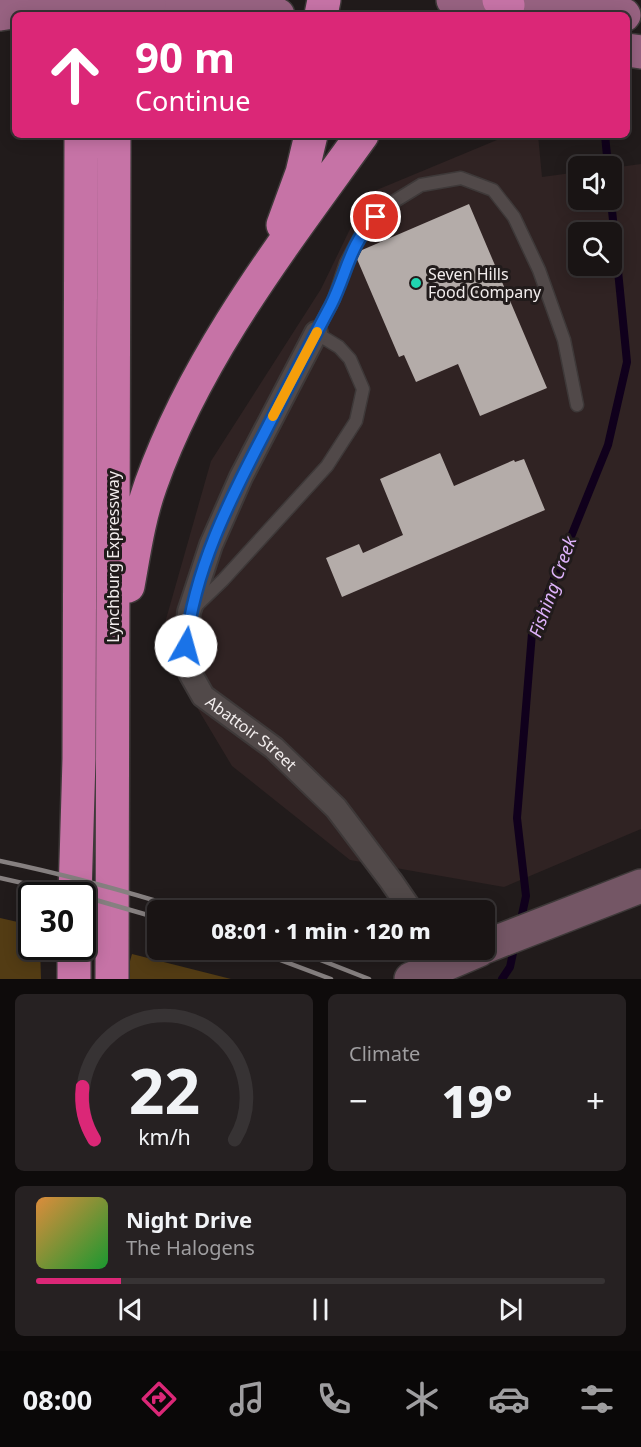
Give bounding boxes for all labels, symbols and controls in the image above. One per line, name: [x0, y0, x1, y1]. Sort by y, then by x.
text: 90 m: [135, 28, 235, 85]
icon: ahead: [36, 36, 114, 114]
text: Continue: [135, 82, 250, 119]
map controls: [568, 156, 622, 276]
button: sound: [568, 156, 622, 210]
pin: [350, 191, 401, 242]
icon: arrive: [359, 200, 392, 233]
button: search: [568, 222, 622, 276]
place label: Seven Hills Food Company: [428, 263, 542, 303]
marker: Seven Hills Food Company: [409, 276, 423, 290]
street label: Lynchburg Expressway: [102, 470, 124, 643]
water label: Fishing Creek: [523, 532, 582, 640]
position arrow: [154, 614, 218, 678]
street label: Abattoir Street: [201, 691, 302, 775]
speed limit sign: 30: [18, 882, 96, 960]
text: 08:01 · 1 min · 120 m: [211, 915, 431, 945]
text: Climate: [349, 1040, 420, 1067]
text: 22: [128, 1047, 200, 1132]
text: 19°: [441, 1070, 513, 1131]
text: −: [349, 1078, 368, 1123]
text: +: [586, 1078, 605, 1123]
text: km/h: [138, 1122, 190, 1151]
text: Night Drive: [126, 1204, 252, 1234]
text: The Halogens: [126, 1234, 255, 1261]
icon: previous: [114, 1293, 147, 1326]
icon: pause: [304, 1293, 337, 1326]
icon: next: [494, 1293, 527, 1326]
icon: directions: [138, 1378, 180, 1420]
icon: music: [226, 1378, 268, 1420]
icon: phone: [313, 1378, 355, 1420]
icon: climate: [401, 1378, 443, 1420]
icon: car: [488, 1378, 530, 1420]
icon: filters: [576, 1378, 618, 1420]
text: 08:00: [23, 1381, 92, 1418]

